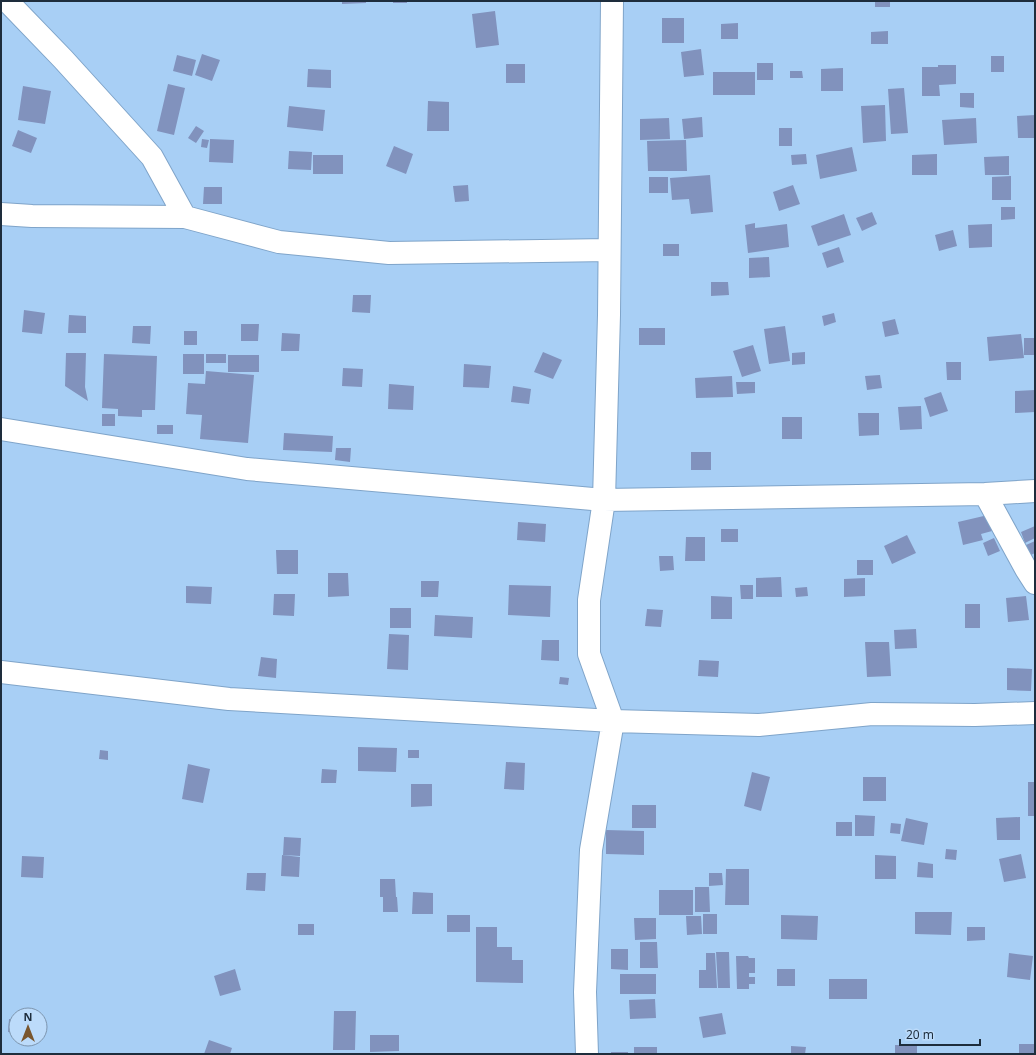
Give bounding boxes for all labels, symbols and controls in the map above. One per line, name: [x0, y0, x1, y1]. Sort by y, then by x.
north arrow: [8, 1007, 48, 1047]
text: N: [24, 1009, 32, 1024]
scale bar: [900, 1021, 980, 1047]
text: 20 m: [906, 1026, 934, 1043]

